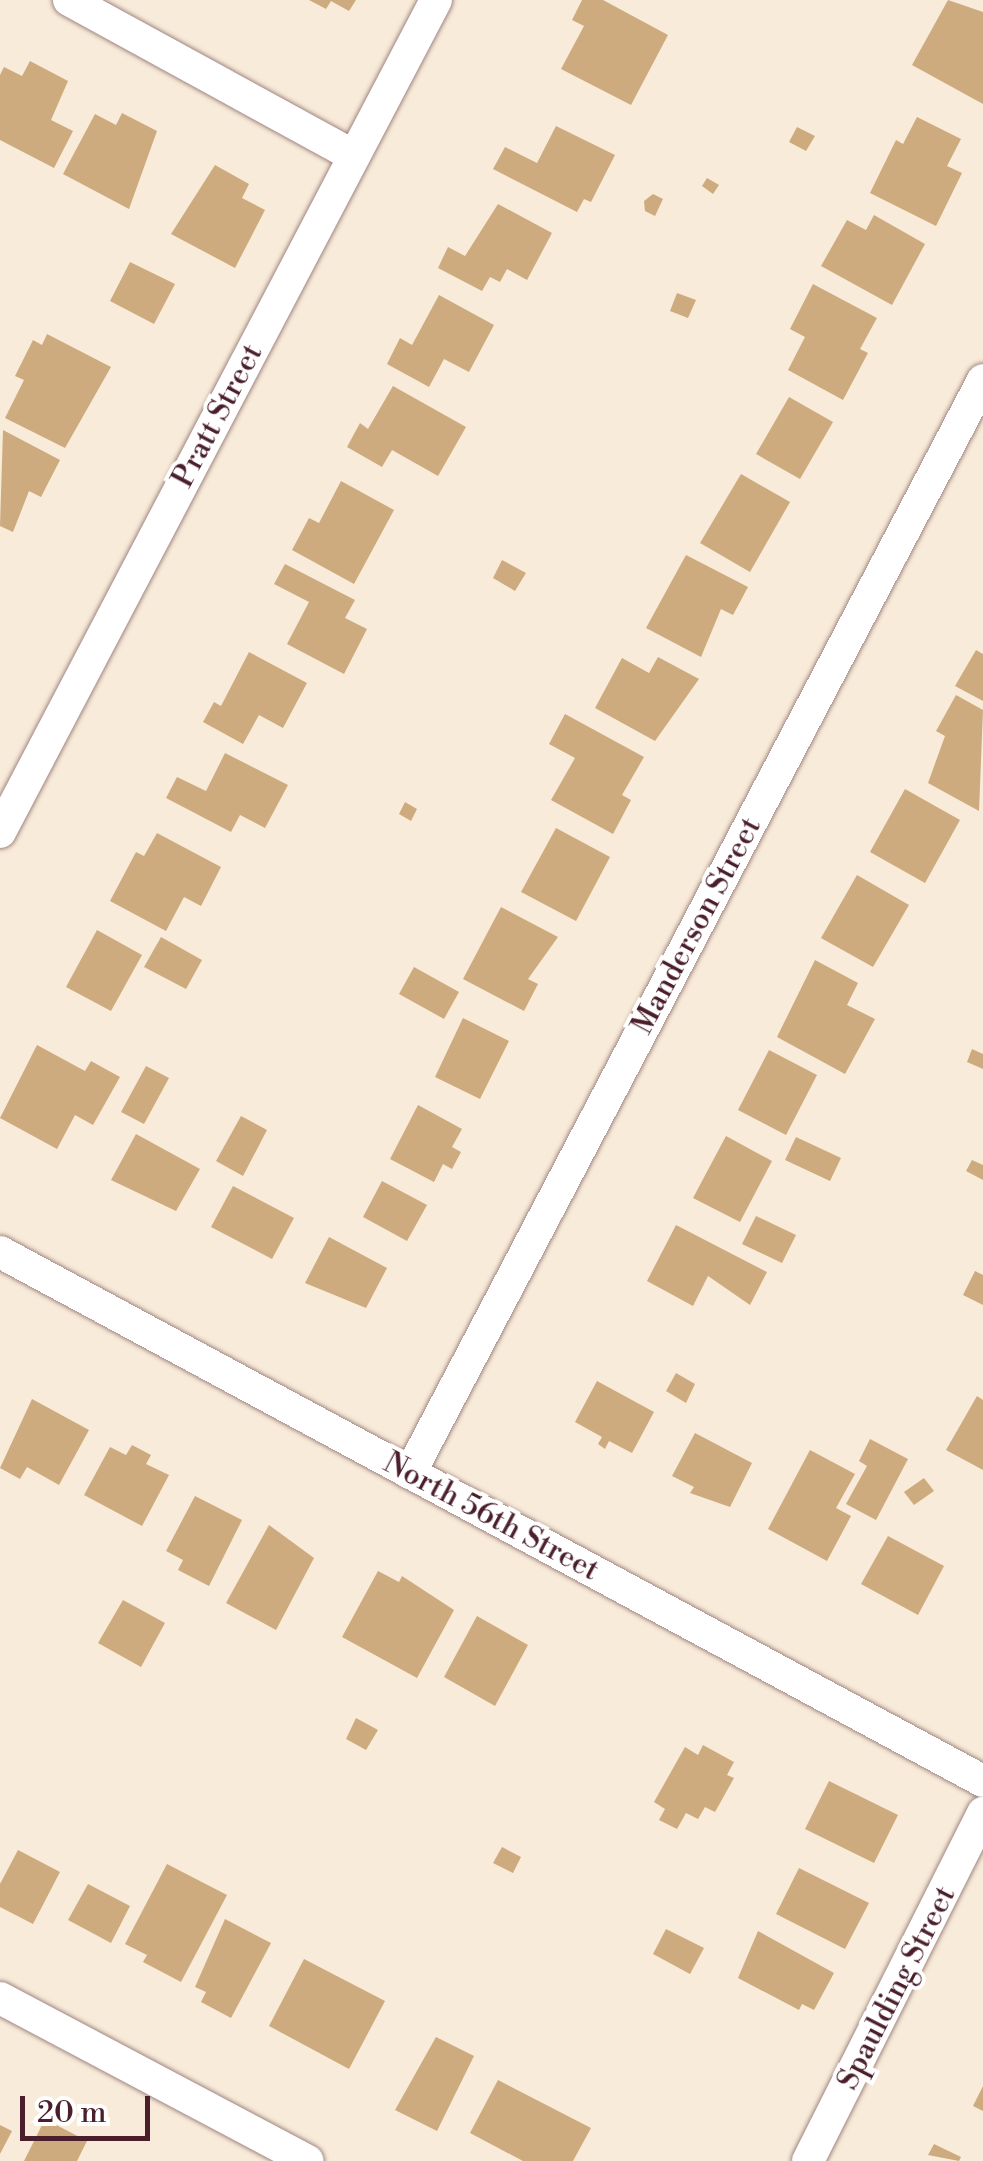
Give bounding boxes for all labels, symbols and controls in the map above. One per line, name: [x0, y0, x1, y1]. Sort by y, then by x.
street label: Pratt Street: [165, 338, 271, 494]
street label: Manderson Street: [625, 811, 769, 1041]
street label: North 56th Street: [377, 1445, 605, 1589]
street label: Spaulding Street: [830, 1880, 964, 2096]
scale bar: [25, 2076, 155, 2138]
text: 20 m: [37, 2094, 106, 2132]

